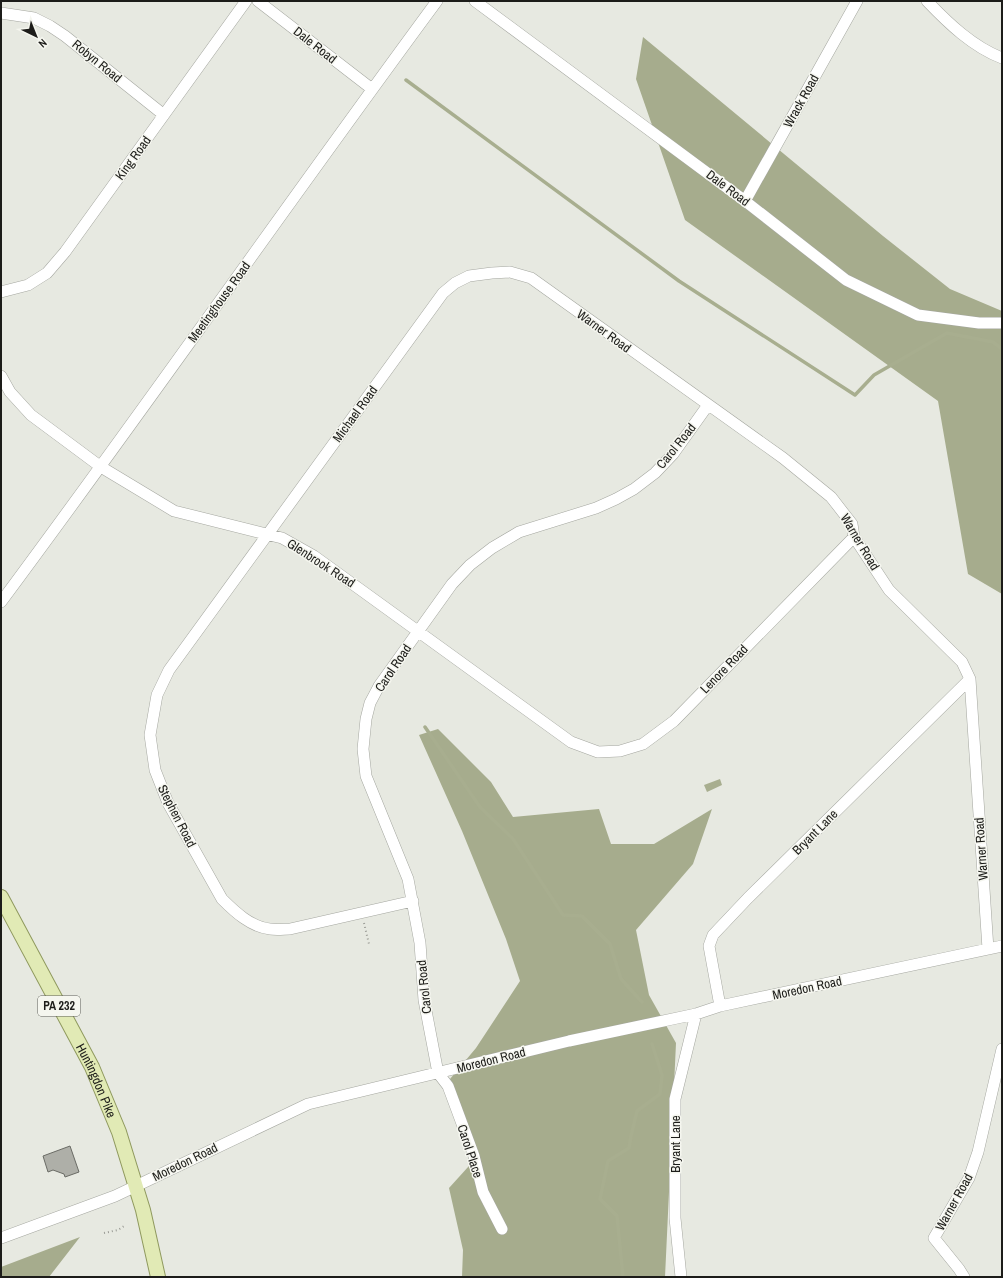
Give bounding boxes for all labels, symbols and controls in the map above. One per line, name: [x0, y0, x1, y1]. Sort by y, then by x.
north arrow: [16, 16, 56, 56]
street label: Dale Road: [290, 23, 340, 67]
text: N: [36, 36, 50, 51]
street label: Robyn Road: [69, 36, 125, 86]
street label: Wrack Road: [779, 71, 823, 131]
street label: King Road: [111, 133, 155, 183]
street label: Dale Road: [703, 166, 753, 210]
street label: Meetinghouse Road: [184, 258, 254, 346]
street label: Warner Road: [574, 306, 635, 356]
street label: Michael Road: [329, 382, 381, 446]
street label: Carol Road: [652, 420, 700, 472]
street label: Warner Road: [836, 511, 884, 573]
street label: Glenbrook Road: [284, 535, 358, 591]
street label: Carol Road: [371, 641, 415, 695]
street label: Lenore Road: [696, 641, 752, 697]
street label: Stephen Road: [154, 782, 200, 850]
street label: Bryant Lane: [789, 806, 841, 858]
street label: Warner Road: [970, 817, 992, 881]
street label: Carol Road: [413, 959, 435, 1015]
street label: Moredon Road: [771, 972, 843, 1004]
road number: PA 232: [38, 996, 80, 1016]
street label: Huntingdon Pike: [72, 1040, 121, 1120]
street label: Moredon Road: [455, 1043, 527, 1077]
street label: Bryant Lane: [667, 1115, 684, 1173]
street label: Carol Place: [453, 1122, 487, 1180]
street label: Moredon Road: [150, 1139, 220, 1185]
street label: Warner Road: [931, 1170, 977, 1234]

